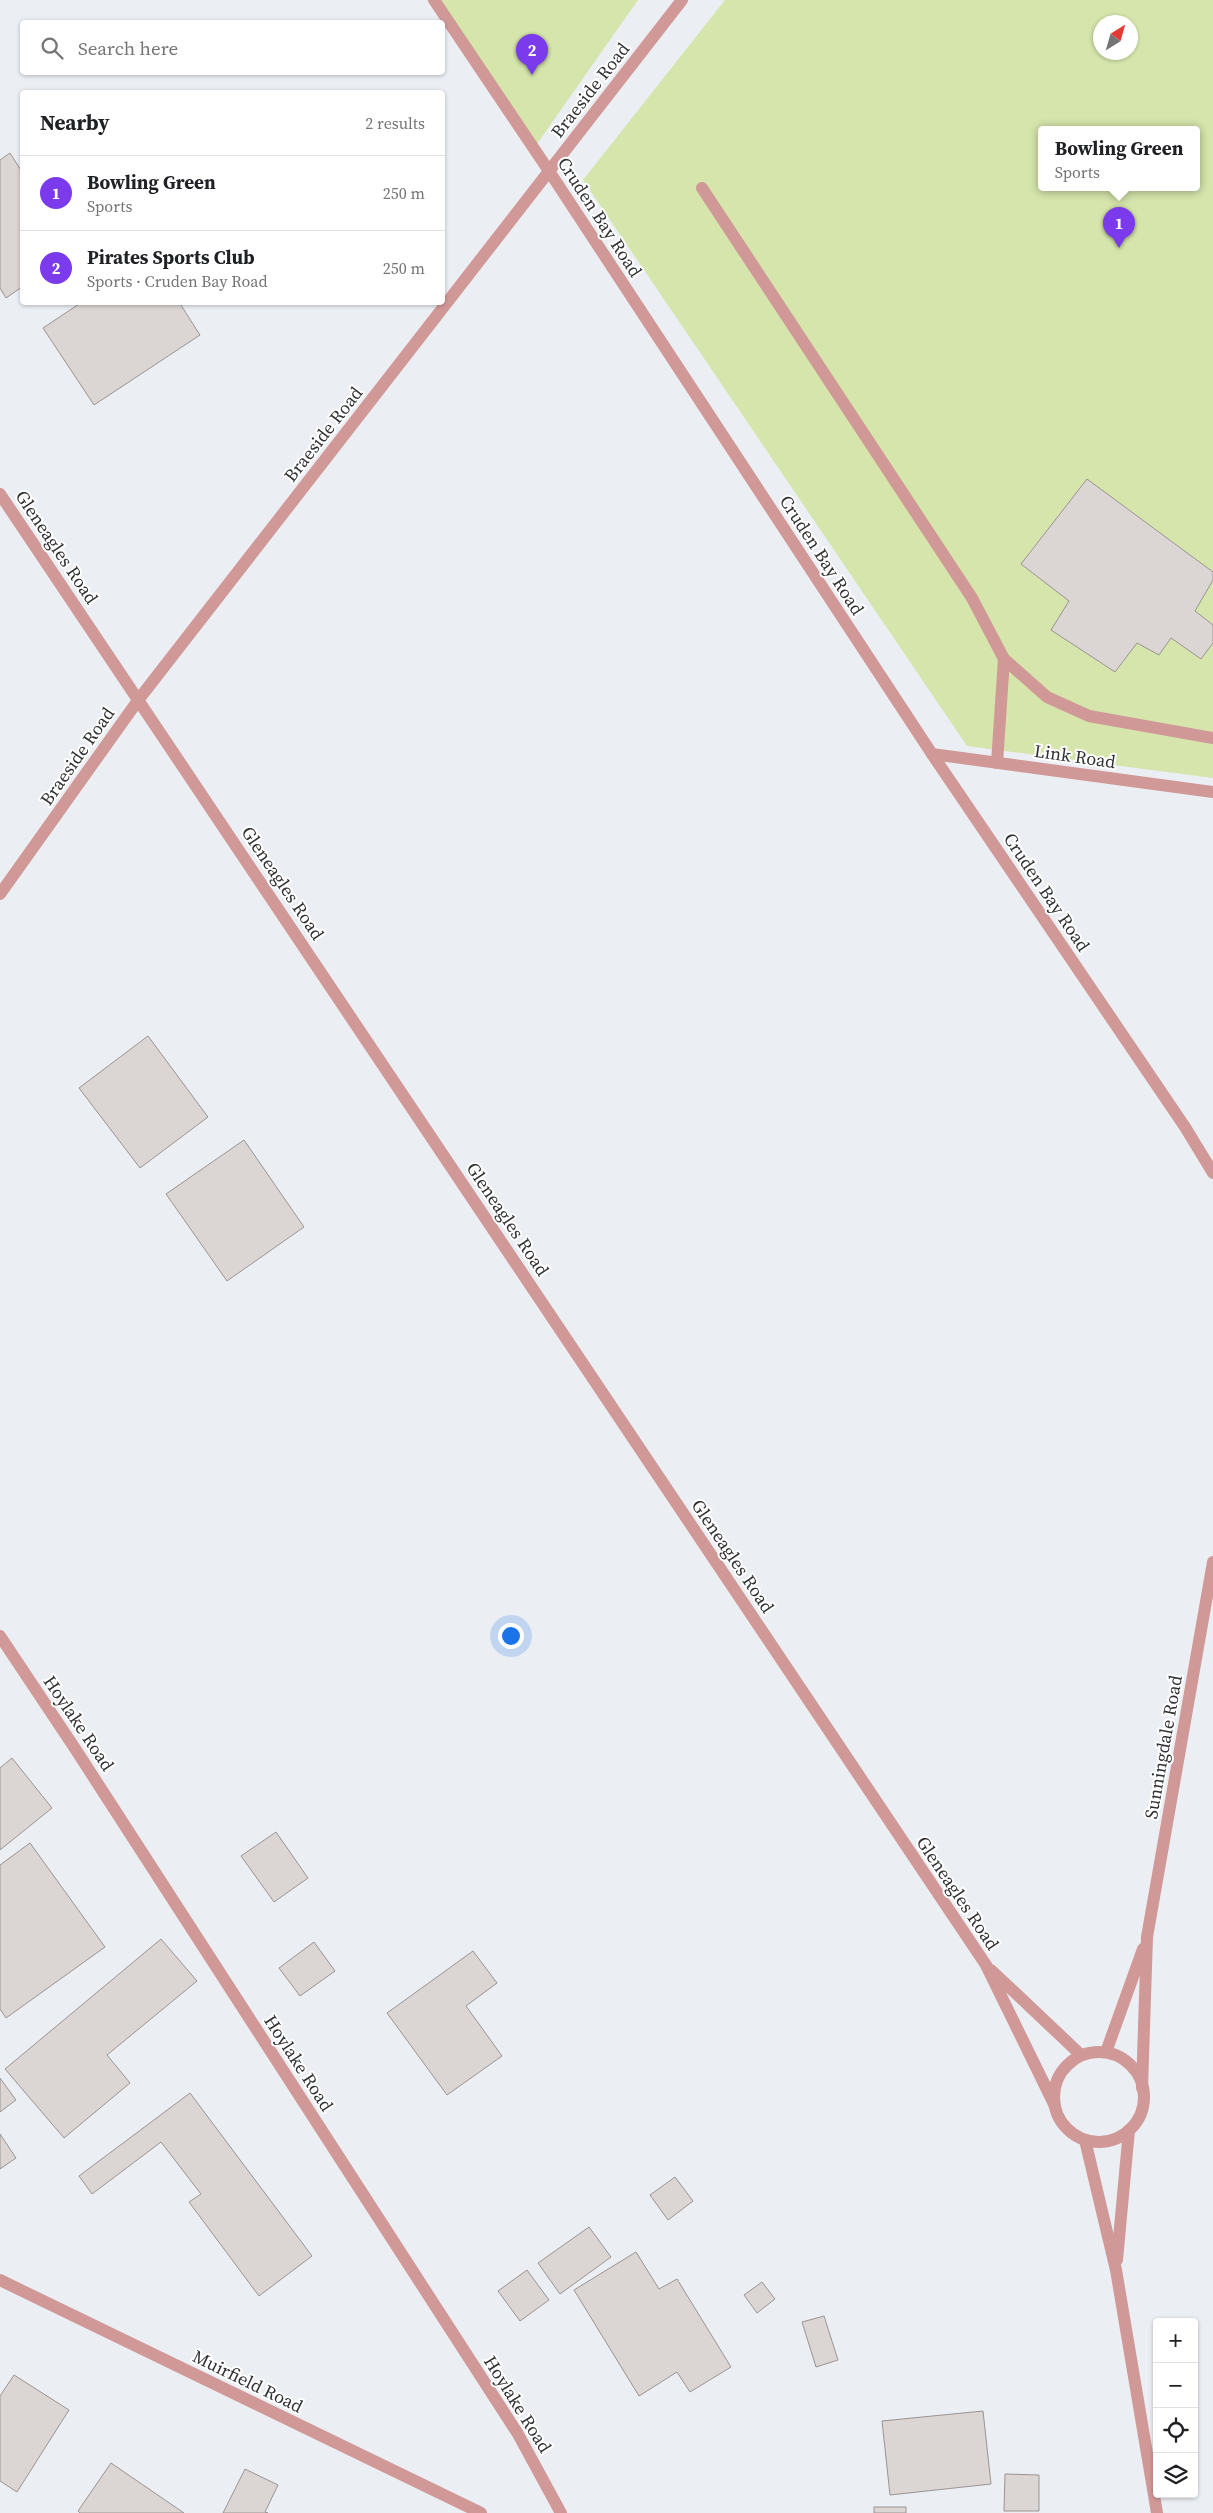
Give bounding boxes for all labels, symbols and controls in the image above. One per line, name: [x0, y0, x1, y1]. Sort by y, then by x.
north arrow: [1093, 15, 1138, 60]
search box: [20, 20, 445, 75]
icon: search: [38, 34, 66, 62]
pin: 2: [516, 34, 548, 75]
text: Search here: [78, 35, 178, 61]
street label: Braeside Road: [545, 37, 635, 143]
text: Nearby: [40, 108, 110, 137]
text: 2 results: [365, 112, 425, 134]
popup: [1038, 126, 1200, 191]
text: Bowling Green: [1055, 135, 1183, 161]
street label: Cruden Bay Road: [552, 152, 648, 282]
text: Sports: [1055, 161, 1100, 183]
text: Bowling Green: [87, 169, 216, 195]
text: 1: [52, 182, 60, 204]
text: 250 m: [383, 182, 425, 204]
text: Sports: [87, 195, 132, 217]
pin: 1: [1103, 207, 1135, 248]
text: Pirates Sports Club: [87, 244, 255, 270]
text: 2: [52, 257, 60, 279]
text: 250 m: [383, 257, 425, 279]
text: Sports · Cruden Bay Road: [87, 270, 268, 292]
street label: Braeside Road: [278, 381, 368, 487]
street label: Gleneagles Road: [10, 485, 104, 609]
street label: Cruden Bay Road: [774, 490, 870, 620]
street label: Braeside Road: [34, 702, 120, 810]
street label: Link Road: [1033, 738, 1117, 774]
street label: Gleneagles Road: [236, 821, 330, 945]
street label: Cruden Bay Road: [998, 828, 1096, 956]
street label: Gleneagles Road: [461, 1157, 555, 1281]
street label: Gleneagles Road: [686, 1494, 780, 1618]
your location: [498, 1623, 524, 1649]
street label: Hoylake Road: [38, 1670, 120, 1776]
street label: Sunningdale Road: [1138, 1673, 1188, 1821]
street label: Gleneagles Road: [911, 1831, 1005, 1955]
street label: Hoylake Road: [258, 2010, 340, 2116]
map controls: [1153, 2318, 1198, 2498]
button: +: [1153, 2318, 1198, 2363]
street label: Muirfield Road: [189, 2344, 307, 2418]
street label: Hoylake Road: [478, 2351, 558, 2457]
button: −: [1153, 2363, 1198, 2408]
button: locate: [1153, 2408, 1198, 2453]
button: layers: [1153, 2453, 1198, 2498]

